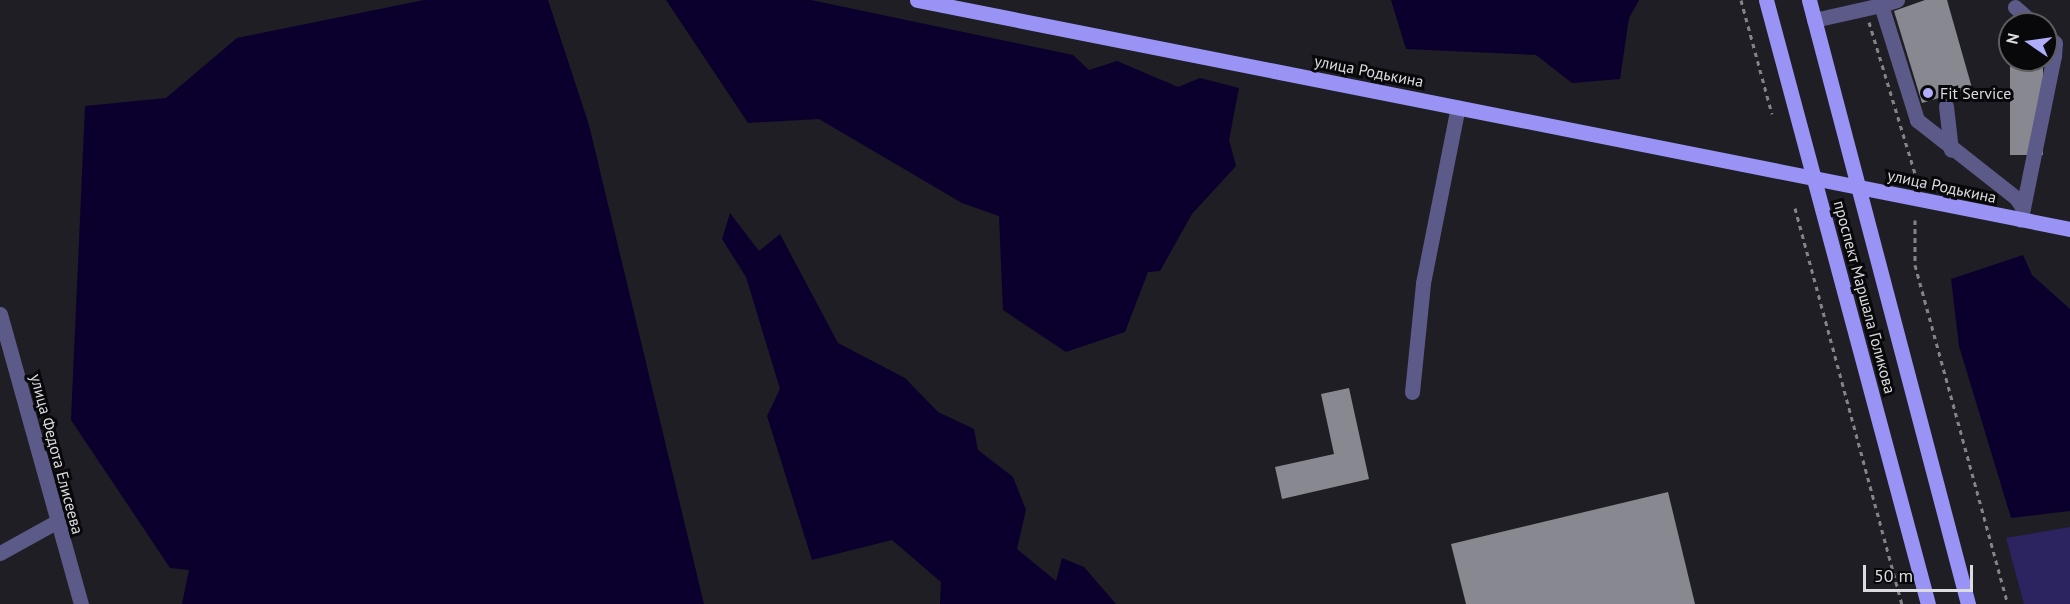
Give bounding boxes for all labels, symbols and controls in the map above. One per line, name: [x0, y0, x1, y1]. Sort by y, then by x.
north arrow: [1998, 12, 2058, 72]
text: N: [2001, 31, 2023, 46]
street label: улица Родькина: [1313, 51, 1425, 91]
place label: Fit Service: [1940, 83, 2011, 103]
marker: Fit Service: [1921, 86, 1935, 100]
street label: улица Родькина: [1886, 165, 1998, 207]
street label: проспект Маршала Голикова: [1830, 198, 1900, 396]
street label: улица Федота Елисеева: [26, 372, 88, 536]
scale bar: [1866, 553, 1976, 591]
text: 50 m: [1874, 564, 1913, 587]

